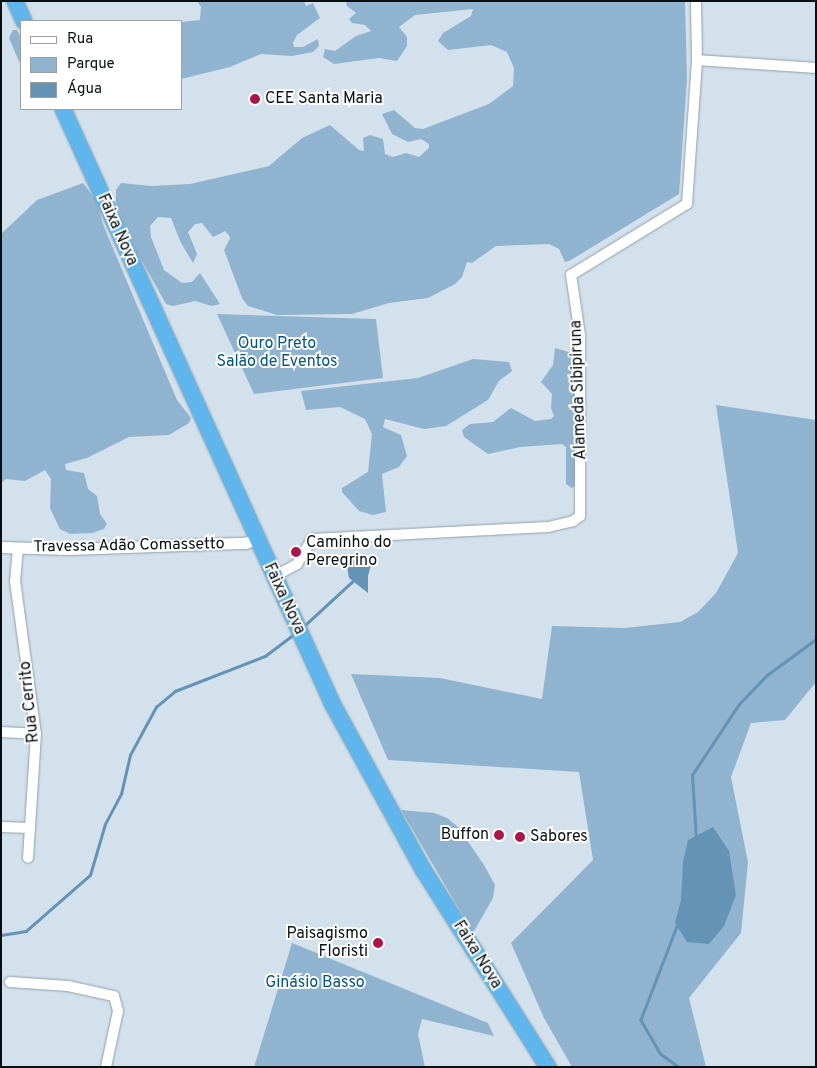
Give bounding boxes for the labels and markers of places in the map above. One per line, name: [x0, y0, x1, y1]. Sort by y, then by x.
place label: CEE Santa Maria: [265, 89, 383, 109]
marker: CEE Santa Maria: [249, 93, 261, 105]
place label: Caminho do Peregrino: [306, 533, 391, 571]
marker: Caminho do Peregrino: [290, 546, 302, 558]
place label: Buffon: [441, 825, 489, 845]
place label: Sabores: [530, 827, 588, 847]
marker: Buffon: [493, 829, 505, 841]
marker: Sabores: [514, 831, 526, 843]
place label: Paisagismo Floristi: [286, 924, 368, 962]
marker: Paisagismo Floristi: [372, 937, 384, 949]

